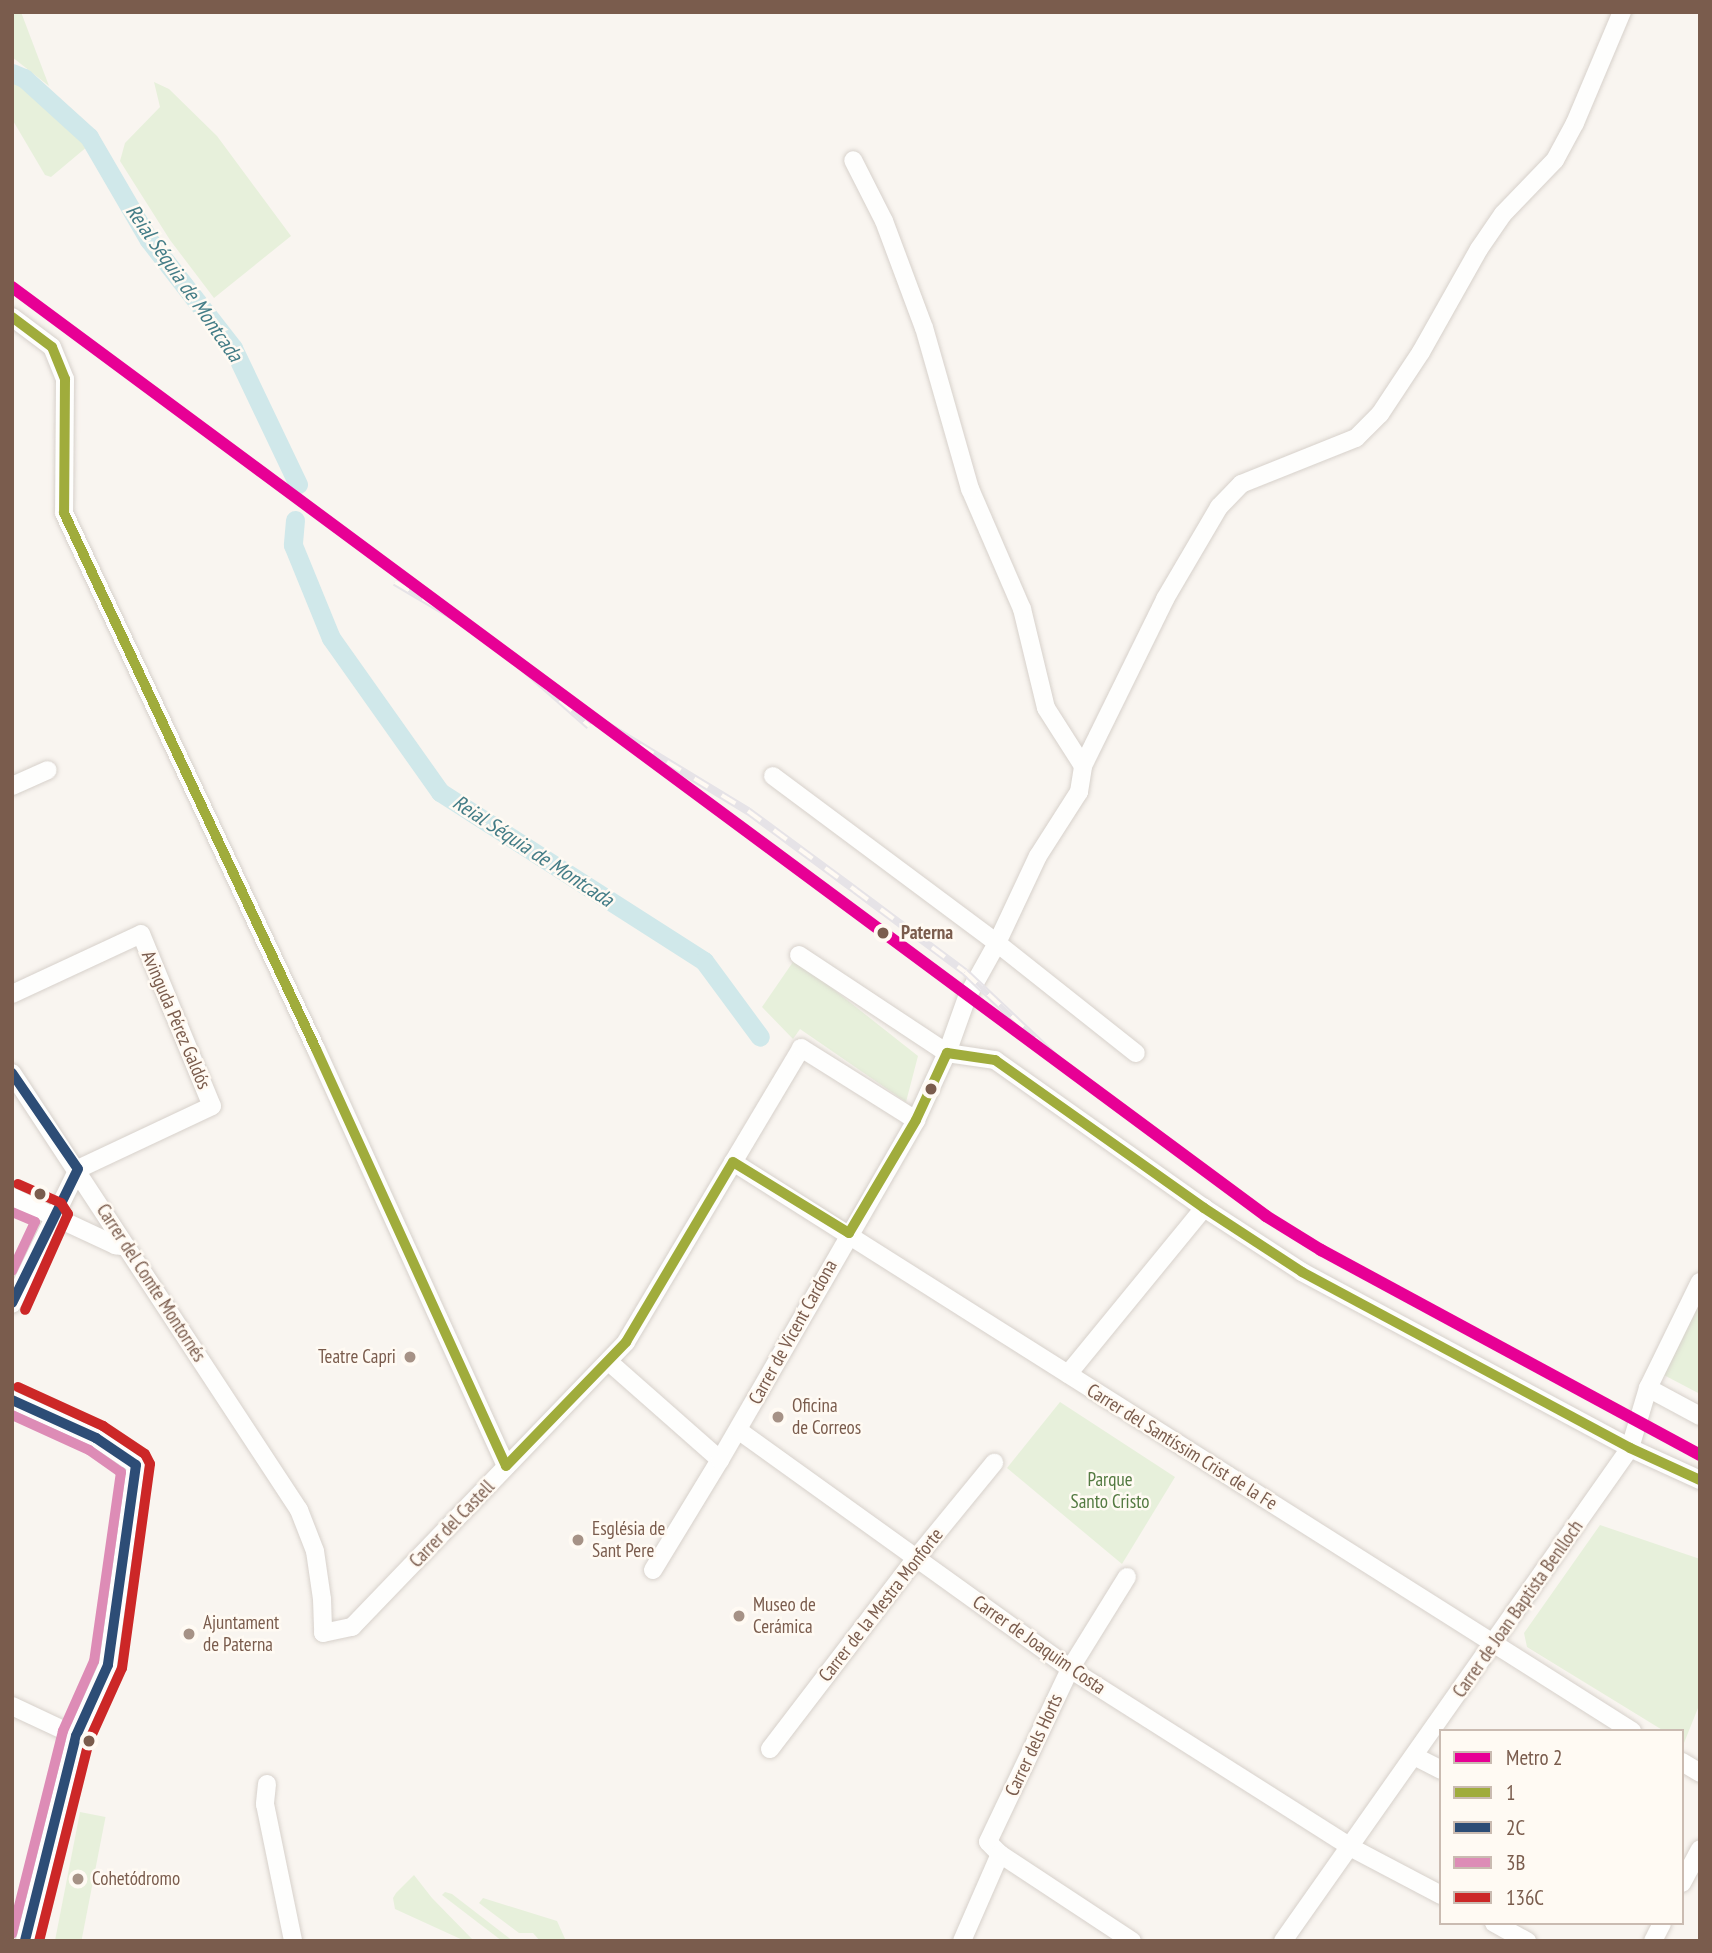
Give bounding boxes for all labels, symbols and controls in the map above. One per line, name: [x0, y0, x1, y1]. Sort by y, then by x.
water label: Reial Séquia de Montcada: [120, 200, 248, 366]
water label: Reial Séquia de Montcada: [448, 790, 618, 912]
marker: Paterna: [871, 921, 895, 945]
place label: Paterna: [901, 922, 953, 944]
street label: Avinguda Pérez Galdós: [137, 947, 215, 1093]
unlabelled marker: [924, 1082, 938, 1096]
unlabelled marker: [33, 1187, 47, 1201]
street label: Carrer del Comte Montornés: [91, 1200, 211, 1366]
street label: Carrer de Vicent Cardona: [744, 1256, 842, 1408]
place label: Teatre Capri: [318, 1346, 396, 1368]
marker: Teatre Capri: [402, 1349, 418, 1365]
street label: Carrer del Santíssim Crist de la Fe: [1083, 1379, 1281, 1515]
place label: Oficina de Correos: [792, 1395, 861, 1439]
marker: Oficina de Correos: [770, 1409, 786, 1425]
park label: Parque Santo Cristo: [1071, 1469, 1149, 1513]
street label: Carrer del Castell: [405, 1476, 499, 1572]
street label: Carrer de Joan Baptista Benlloch: [1448, 1516, 1588, 1702]
place label: Església de Sant Pere: [592, 1518, 665, 1562]
street label: Carrer de la Mestra Monforte: [814, 1524, 948, 1686]
marker: Església de Sant Pere: [570, 1532, 586, 1548]
street label: Carrer de Joaquim Costa: [968, 1591, 1110, 1699]
place label: Museo de Cerámica: [753, 1594, 816, 1638]
marker: Museo de Cerámica: [731, 1608, 747, 1624]
place label: Ajuntament de Paterna: [203, 1612, 279, 1656]
marker: Ajuntament de Paterna: [181, 1626, 197, 1642]
street label: Carrer dels Horts: [1000, 1690, 1068, 1800]
legend: [1439, 1729, 1684, 1925]
unlabelled marker: [82, 1734, 96, 1748]
text: Metro 2: [1506, 1744, 1563, 1771]
text: 1: [1506, 1779, 1515, 1806]
text: 2C: [1506, 1814, 1525, 1841]
text: 3B: [1506, 1849, 1525, 1876]
place label: Cohetódromo: [92, 1868, 180, 1890]
marker: Cohetódromo: [70, 1871, 86, 1887]
text: 136C: [1506, 1884, 1544, 1911]

